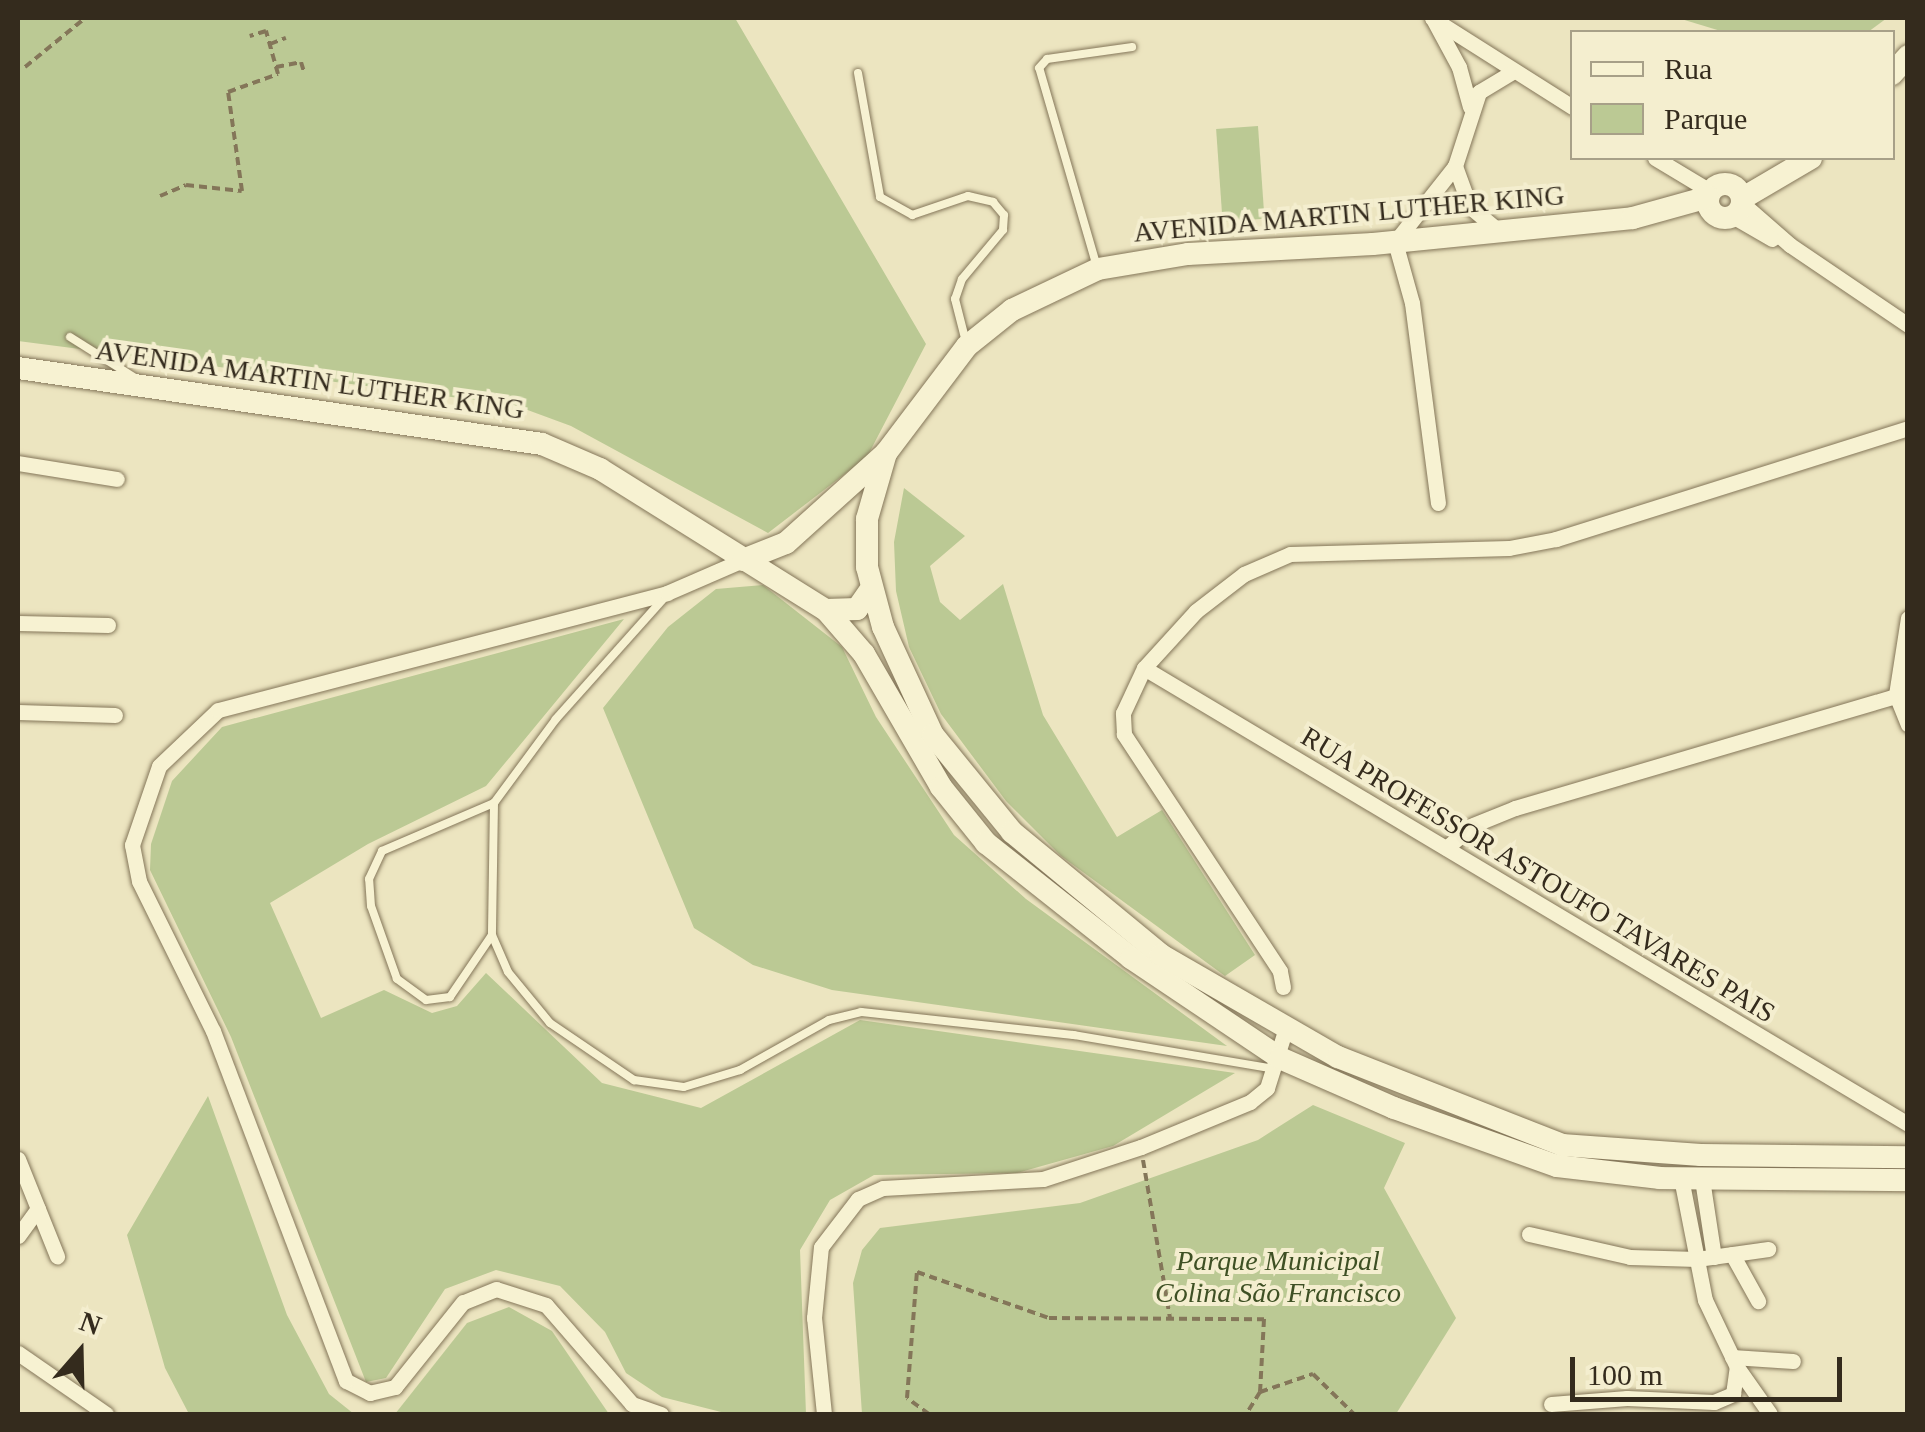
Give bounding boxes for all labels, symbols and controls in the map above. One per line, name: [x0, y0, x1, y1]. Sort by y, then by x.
legend: [1570, 30, 1895, 160]
text: Rua: [1664, 52, 1712, 85]
text: Parque: [1664, 102, 1747, 135]
street label: AVENIDA MARTIN LUTHER KING: [1131, 178, 1567, 250]
street label: AVENIDA MARTIN LUTHER KING: [93, 333, 527, 427]
street label: RUA PROFESSOR ASTOUFO TAVARES PAIS: [1293, 719, 1783, 1031]
park label: Parque Municipal Colina São Francisco: [1155, 1244, 1401, 1310]
north arrow: [30, 1302, 130, 1402]
text: N: [76, 1305, 105, 1341]
scale bar: [1575, 1337, 1848, 1399]
text: 100 m: [1587, 1358, 1663, 1391]

